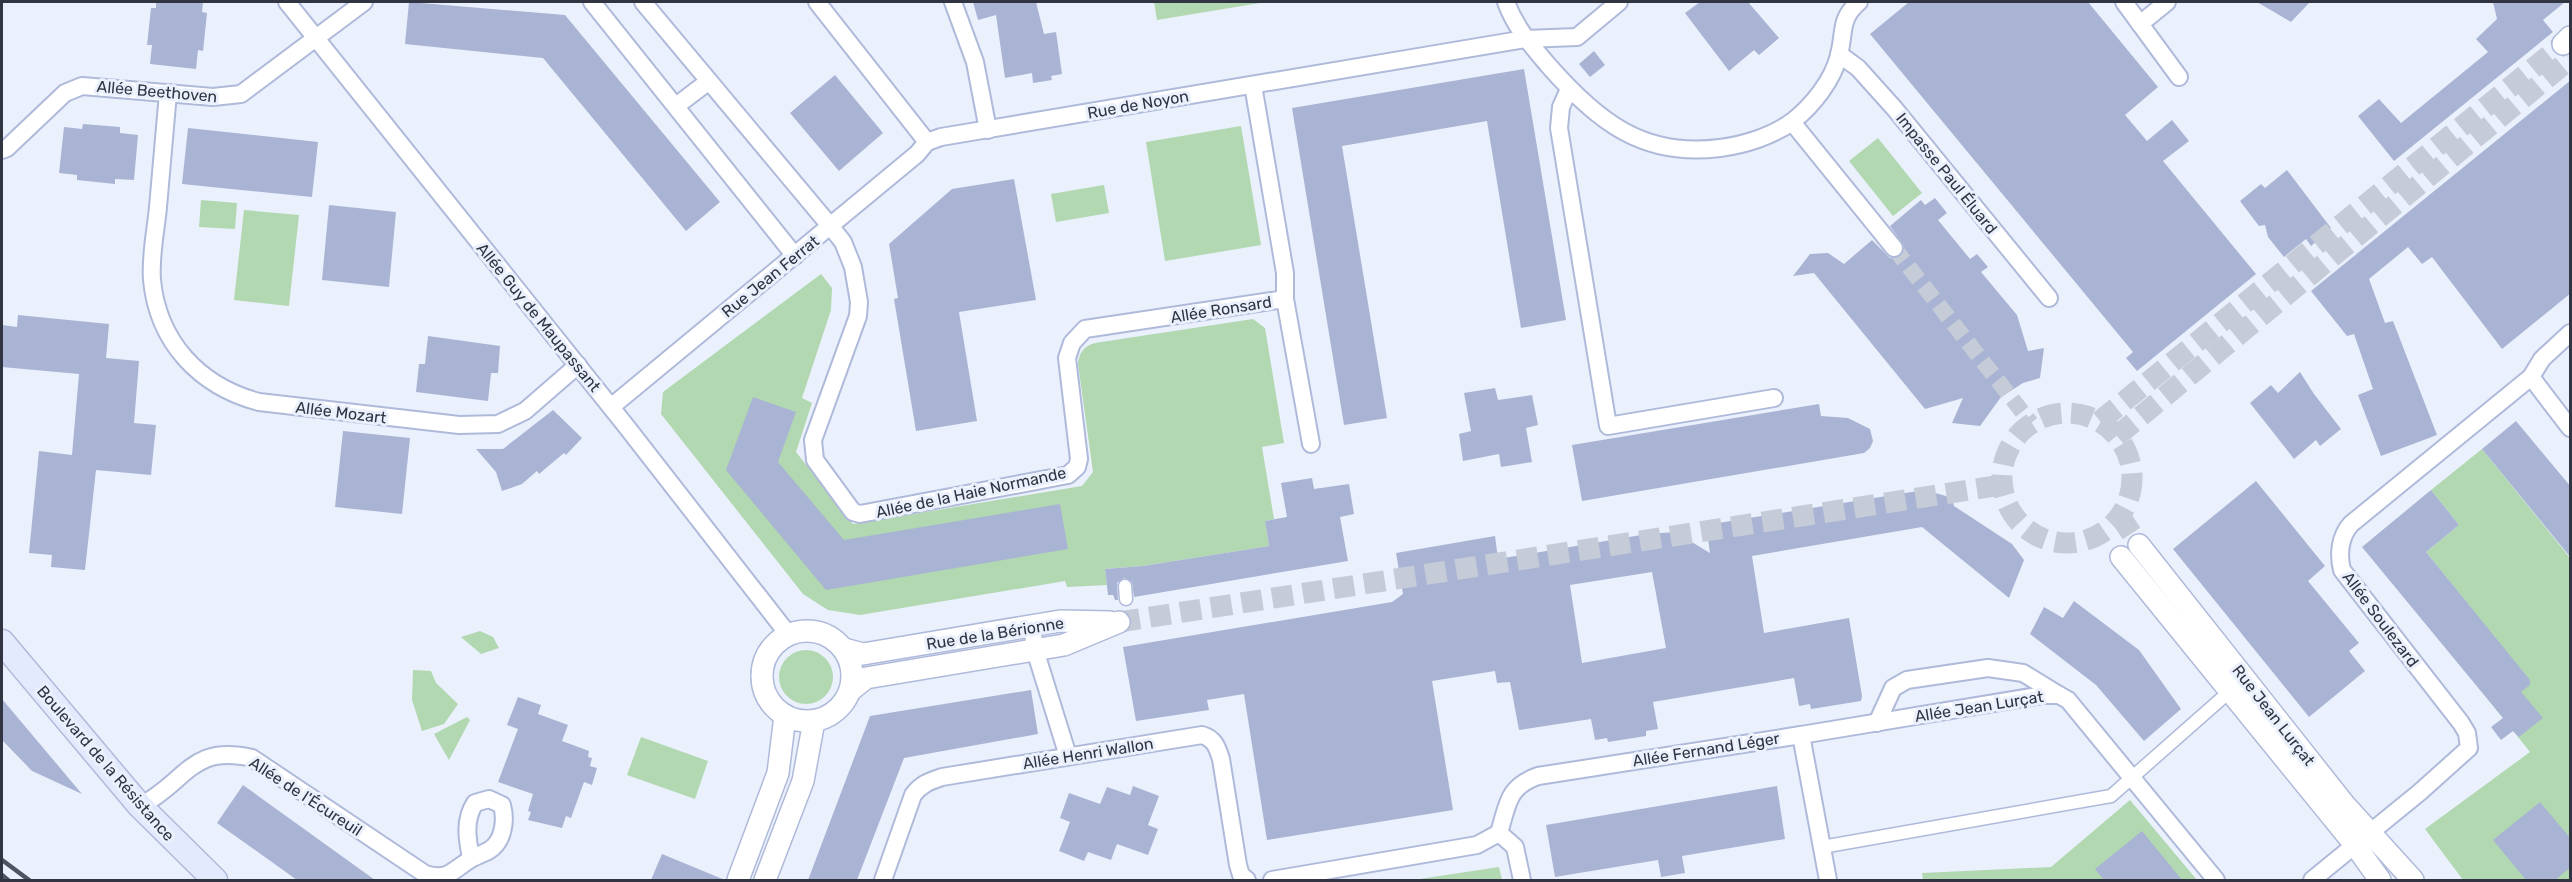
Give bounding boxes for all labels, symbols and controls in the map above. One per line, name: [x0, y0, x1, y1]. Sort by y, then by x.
street label: Allée Beethoven: [96, 77, 218, 106]
street label: Rue de Noyon: [1086, 86, 1190, 123]
street label: Impasse Paul Éluard: [1892, 109, 2001, 238]
street label: Rue Jean Ferrat: [718, 231, 823, 321]
street label: Allée Guy de Maupassant: [473, 239, 605, 396]
street label: Allée Ronsard: [1169, 292, 1273, 327]
street label: Allée Mozart: [294, 397, 387, 427]
street label: Allée de la Haie Normande: [874, 463, 1068, 522]
street label: Allée Soulezard: [2339, 568, 2423, 671]
street label: Rue de la Bérionne: [925, 613, 1065, 654]
street label: Rue Jean Lurçat: [2228, 661, 2319, 770]
street label: Boulevard de la Résistance: [33, 682, 178, 845]
street label: Allée Jean Lurçat: [1913, 687, 2045, 726]
street label: Allée Fernand Léger: [1631, 728, 1781, 771]
street label: Allée Henri Wallon: [1021, 734, 1155, 773]
street label: Allée de l'Écureuil: [246, 753, 366, 840]

